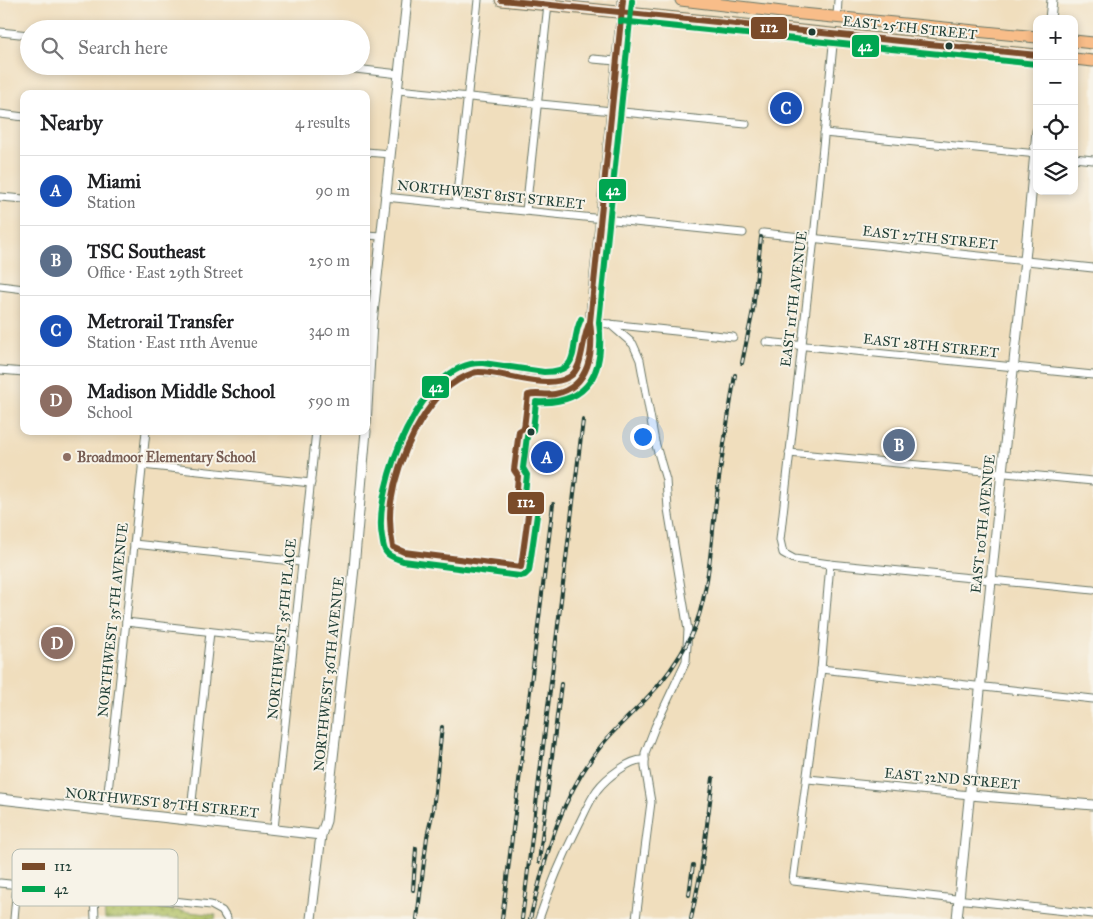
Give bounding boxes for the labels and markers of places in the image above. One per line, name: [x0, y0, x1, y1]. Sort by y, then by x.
unlabelled marker: [807, 27, 817, 37]
unlabelled marker: [944, 41, 954, 51]
pin: C: [770, 89, 802, 127]
pin: B: [883, 426, 915, 464]
unlabelled marker: [526, 427, 536, 437]
pin: A: [531, 438, 563, 476]
place label: Broadmoor Elementary School: [77, 449, 257, 467]
marker: Broadmoor Elementary School: [61, 451, 73, 463]
pin: D: [41, 624, 73, 662]

